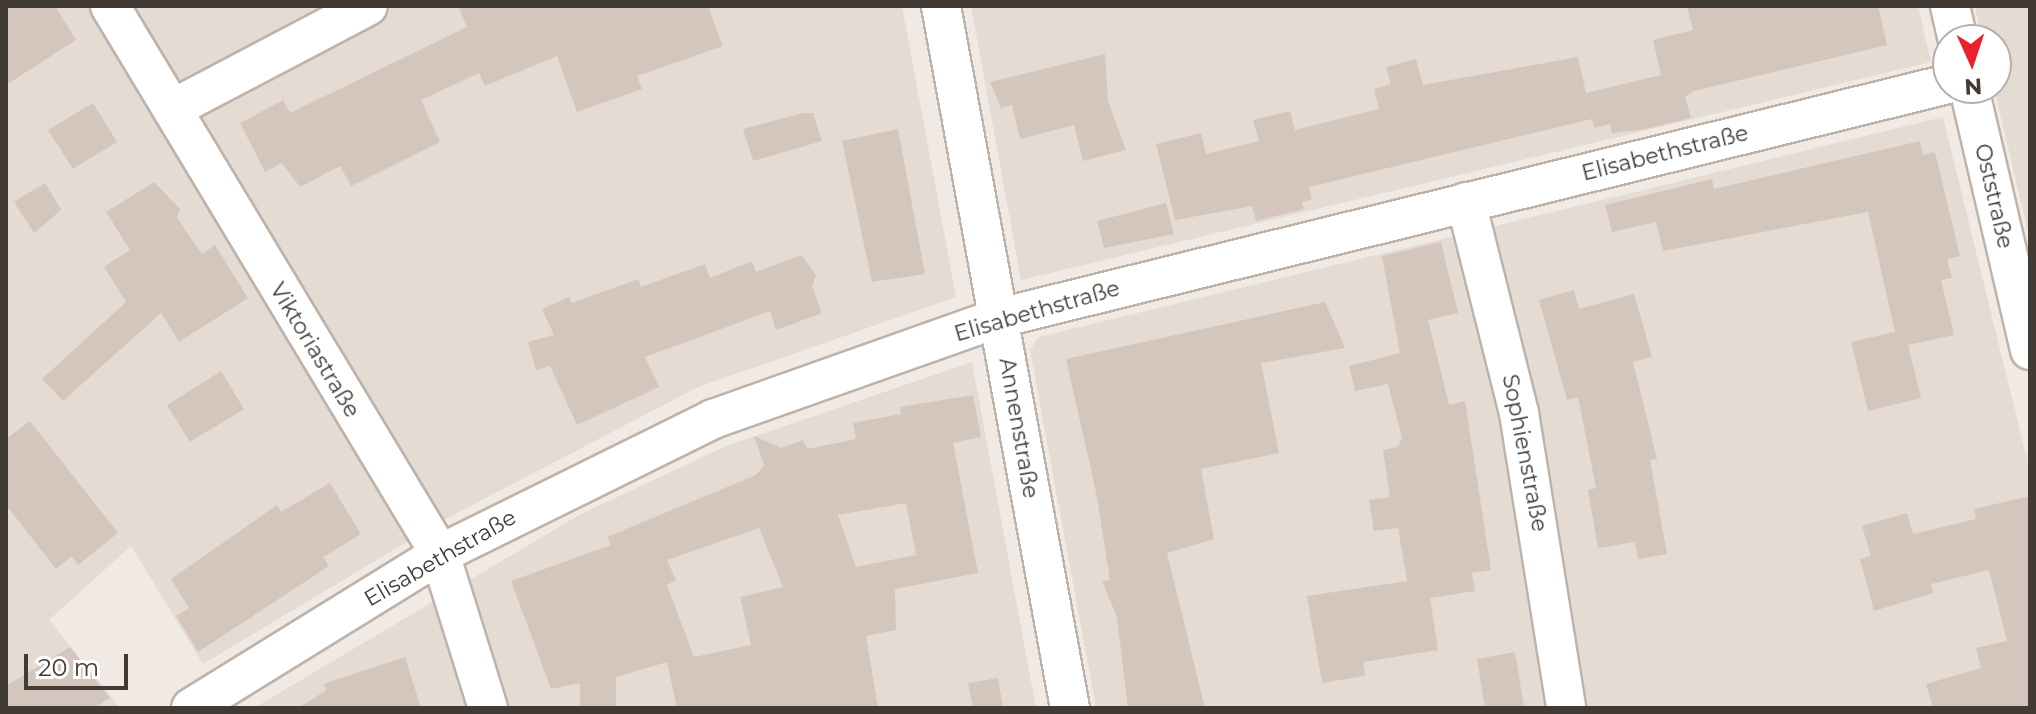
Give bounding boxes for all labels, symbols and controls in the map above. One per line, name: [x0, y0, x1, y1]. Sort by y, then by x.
north arrow: [1932, 24, 2012, 104]
text: N: [1964, 73, 1983, 100]
street label: Elisabethstraße: [1579, 120, 1751, 186]
street label: Oststraße: [1969, 141, 2019, 251]
street label: Elisabethstraße: [951, 275, 1123, 347]
street label: Viktoriastraße: [264, 278, 366, 422]
street label: Annenstraße: [994, 356, 1044, 500]
street label: Sophienstraße: [1497, 372, 1553, 534]
street label: Elisabethstraße: [359, 504, 521, 612]
scale bar: [28, 638, 132, 688]
text: 20 m: [38, 653, 99, 682]

